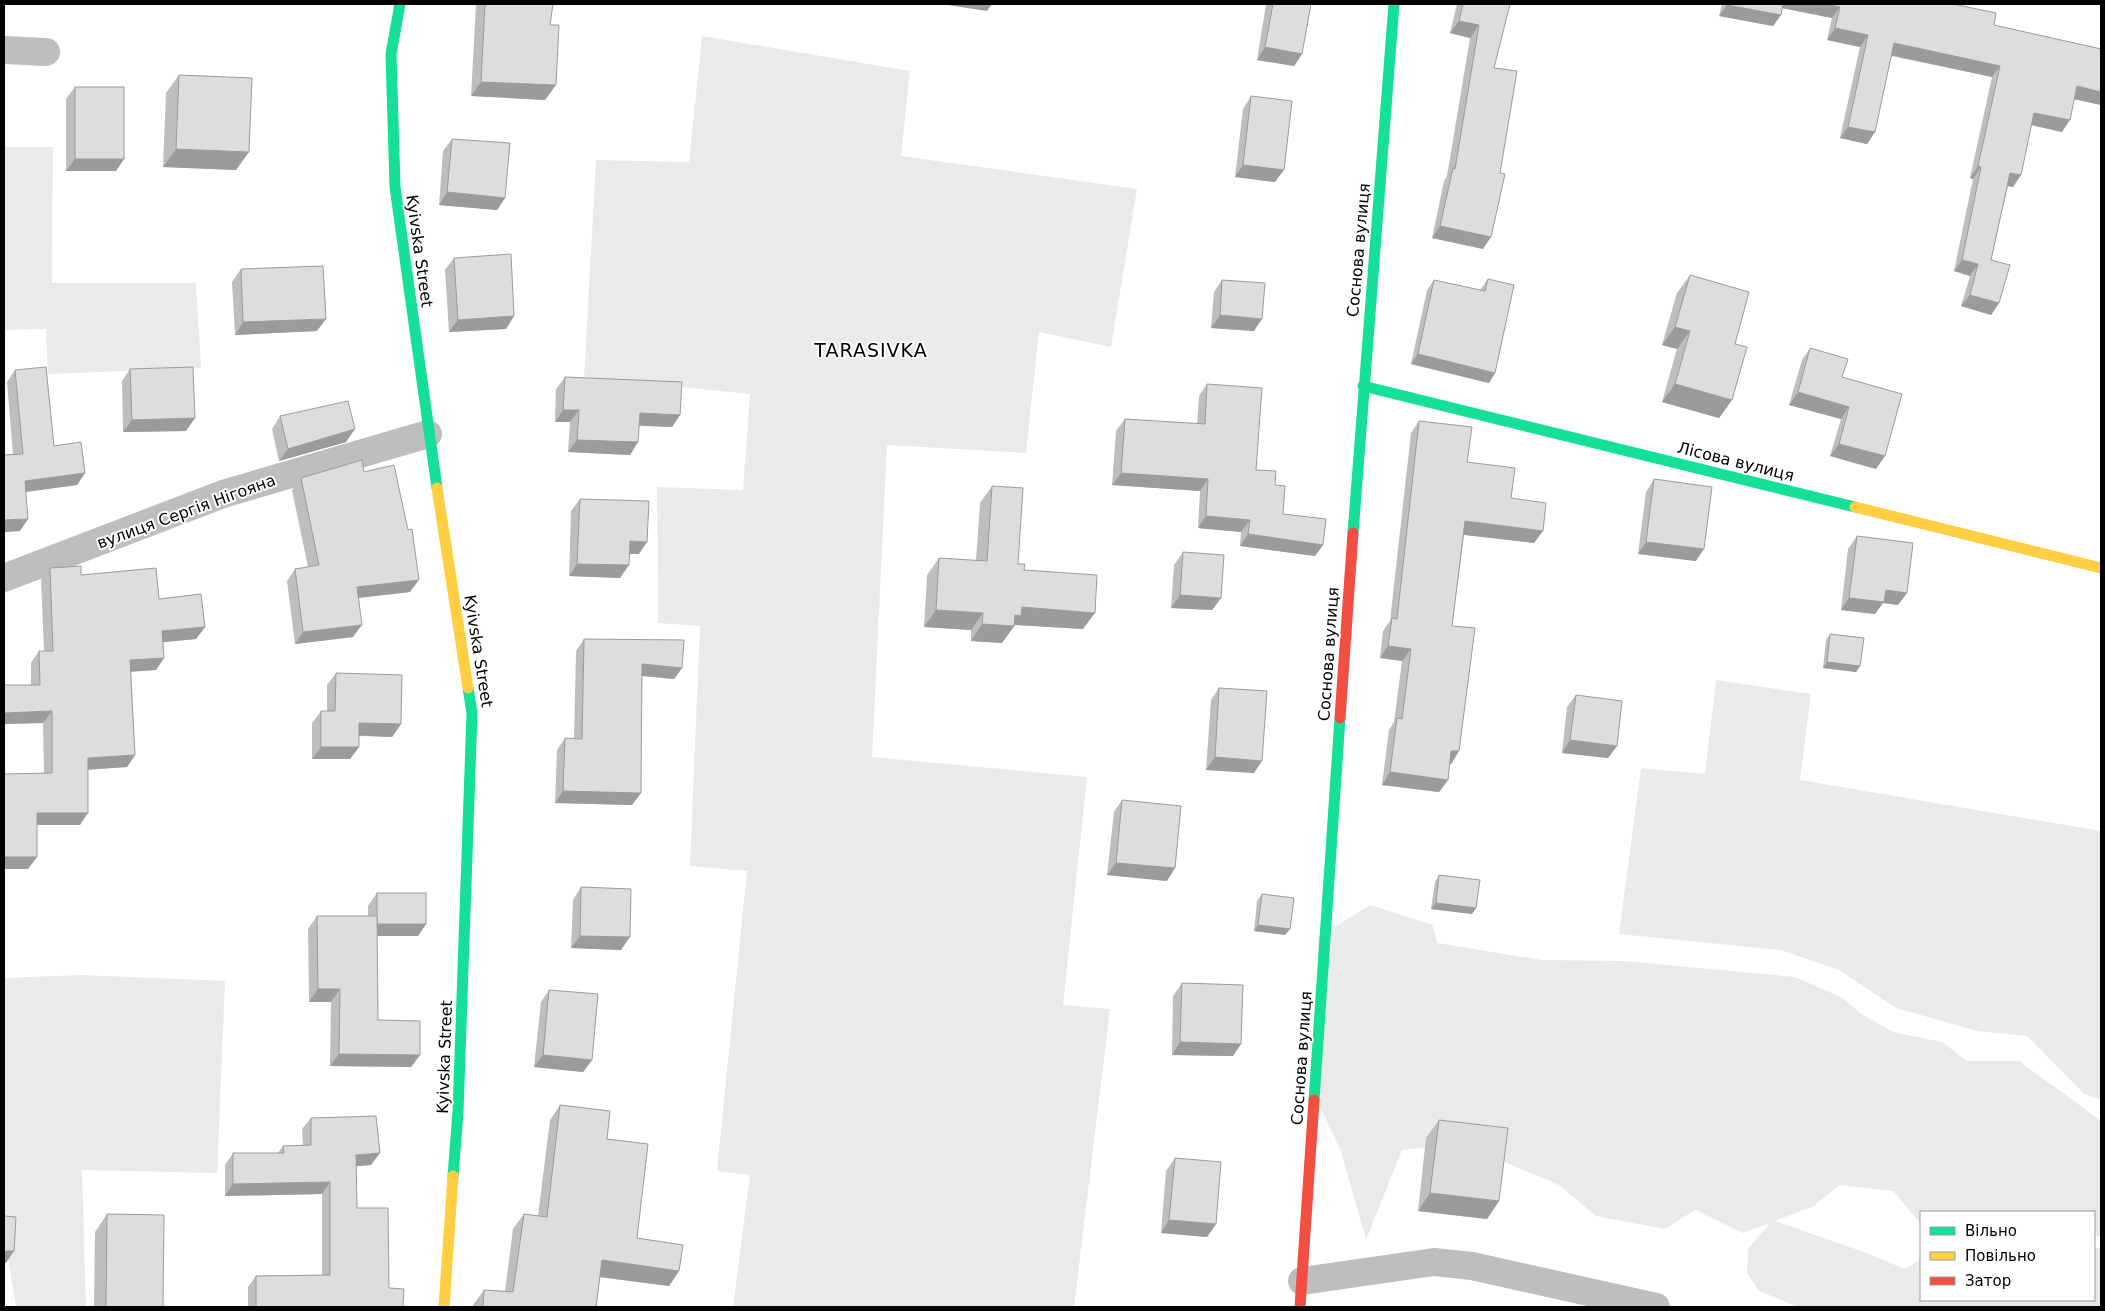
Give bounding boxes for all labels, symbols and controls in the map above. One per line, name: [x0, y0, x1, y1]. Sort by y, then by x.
street label: Соснова вулиця: [1343, 182, 1374, 318]
street label: Kyivska Street: [402, 194, 437, 309]
district label: TARASIVKA: [813, 339, 928, 361]
street label: Лісова вулиця: [1676, 438, 1796, 485]
street label: вулиця Сергія Нігояна: [94, 470, 278, 553]
street label: Соснова вулиця: [1314, 586, 1343, 722]
street label: Kyivska Street: [460, 594, 497, 709]
street label: Соснова вулиця: [1287, 990, 1316, 1126]
street label: Kyivska Street: [433, 1000, 456, 1114]
legend: [1920, 1211, 2095, 1301]
text: Вільно: [1965, 1222, 2017, 1240]
text: Повільно: [1965, 1247, 2036, 1265]
text: Затор: [1965, 1272, 2011, 1290]

